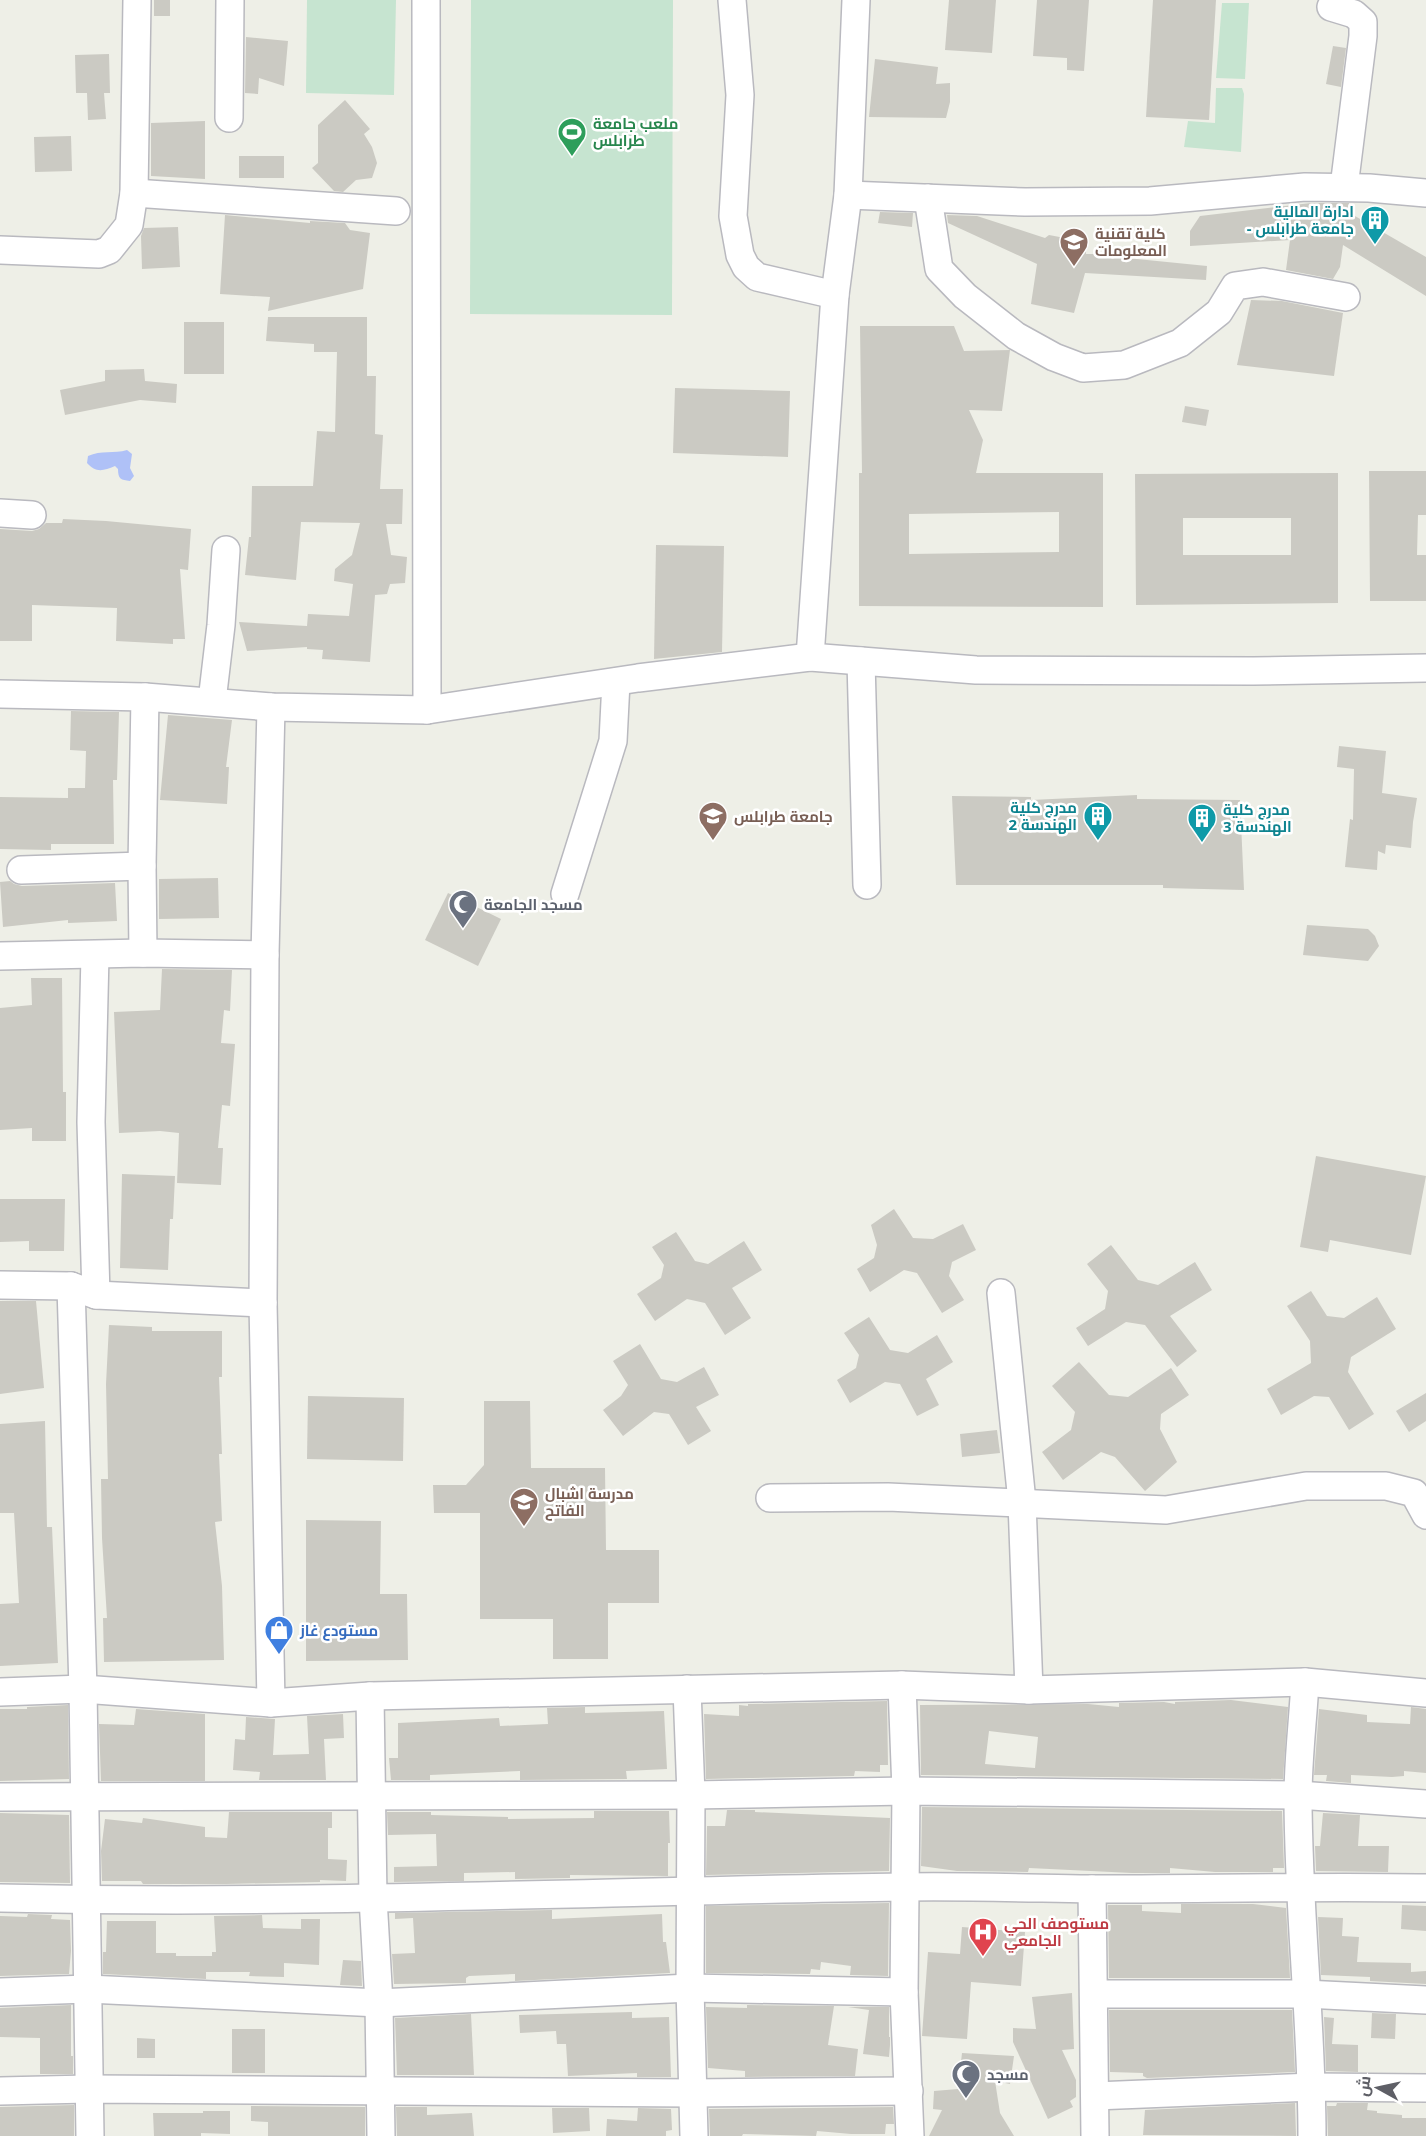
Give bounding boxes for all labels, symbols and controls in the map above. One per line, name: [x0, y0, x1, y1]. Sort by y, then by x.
place label: ملعب جامعة طرابلس: [593, 113, 678, 150]
sports icon: ملعب جامعة طرابلس: [556, 116, 588, 158]
place label: ادارة المالية - جامعة طرابلس: [1247, 201, 1354, 238]
building icon: ادارة المالية - جامعة طرابلس: [1359, 204, 1391, 246]
place label: كلية تقنية المعلومات: [1095, 223, 1167, 260]
school or university icon: كلية تقنية المعلومات: [1058, 226, 1090, 268]
place label: مدرج كلية الهندسة 2: [1008, 797, 1077, 834]
place label: مدرج كلية الهندسة 3: [1223, 799, 1292, 836]
school or university icon: جامعة طرابلس: [697, 800, 729, 842]
building icon: مدرج كلية الهندسة 2: [1082, 800, 1114, 842]
building icon: مدرج كلية الهندسة 3: [1186, 802, 1218, 844]
place label: جامعة طرابلس: [734, 806, 833, 826]
mosque icon: مسجد الجامعة: [447, 888, 479, 930]
place label: مسجد الجامعة: [484, 894, 583, 914]
place label: مدرسة اشبال الفاتح: [545, 1483, 634, 1521]
school or university icon: مدرسة اشبال الفاتح: [508, 1486, 540, 1528]
shop icon: مستودع غاز: [263, 1614, 295, 1656]
place label: مستودع غاز: [299, 1620, 378, 1641]
place label: مستوصف الحي الجامعي: [1004, 1913, 1109, 1953]
hospital icon: مستوصف الحي الجامعي: [967, 1916, 999, 1958]
mosque icon: مسجد: [950, 2058, 982, 2100]
north arrow: [1348, 2058, 1408, 2118]
place label: مسجد: [987, 2064, 1029, 2084]
text: ش: [1351, 2074, 1375, 2098]

